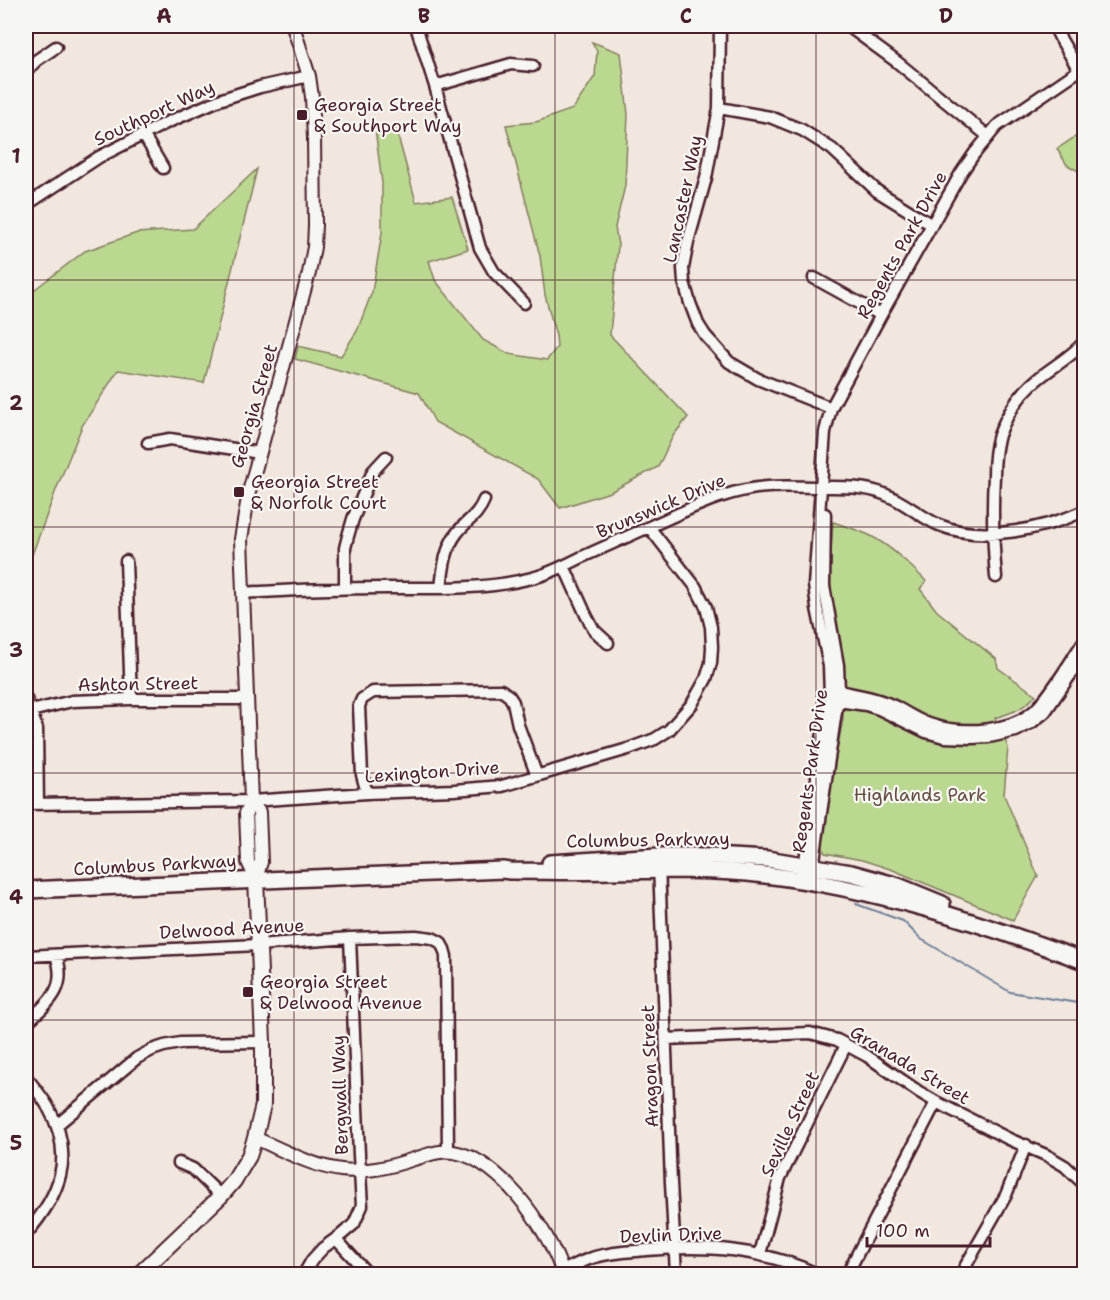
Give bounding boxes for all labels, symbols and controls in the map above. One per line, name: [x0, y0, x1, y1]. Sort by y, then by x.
text: A: [156, 3, 172, 29]
text: B: [418, 3, 430, 29]
text: C: [680, 3, 692, 29]
text: D: [939, 3, 953, 29]
street label: Southport Way: [90, 75, 218, 151]
place label: Georgia Street & Southport Way: [314, 93, 462, 138]
marker: Georgia Street & Southport Way: [295, 108, 309, 122]
street label: Lancaster Way: [658, 133, 708, 265]
text: 1: [11, 143, 21, 169]
street label: Regents Park Drive: [851, 167, 953, 323]
street label: Georgia Street: [225, 341, 283, 471]
text: 2: [9, 390, 23, 416]
street label: Brunswick Drive: [593, 468, 729, 544]
place label: Georgia Street & Norfolk Court: [251, 470, 387, 515]
marker: Georgia Street & Norfolk Court: [232, 485, 246, 499]
text: 3: [9, 637, 23, 663]
street label: Ashton Street: [77, 671, 199, 697]
street label: Regents Park Drive: [787, 687, 833, 855]
street label: Lexington Drive: [364, 755, 500, 789]
park label: Highlands Park: [854, 783, 986, 807]
street label: Columbus Parkway: [566, 827, 730, 853]
street label: Columbus Parkway: [73, 849, 237, 881]
text: 4: [9, 884, 23, 910]
street label: Delwood Avenue: [159, 913, 305, 945]
place label: Georgia Street & Delwood Avenue: [260, 970, 422, 1015]
marker: Georgia Street & Delwood Avenue: [241, 985, 255, 999]
street label: Aragon Street: [636, 1004, 664, 1128]
street label: Granada Street: [846, 1020, 974, 1110]
street label: Bergwall Way: [326, 1035, 354, 1155]
street label: Seville Street: [755, 1067, 825, 1181]
text: 5: [10, 1130, 22, 1156]
scale bar: [867, 1210, 990, 1248]
text: 100 m: [876, 1219, 930, 1243]
street label: Devlin Drive: [619, 1221, 723, 1249]

